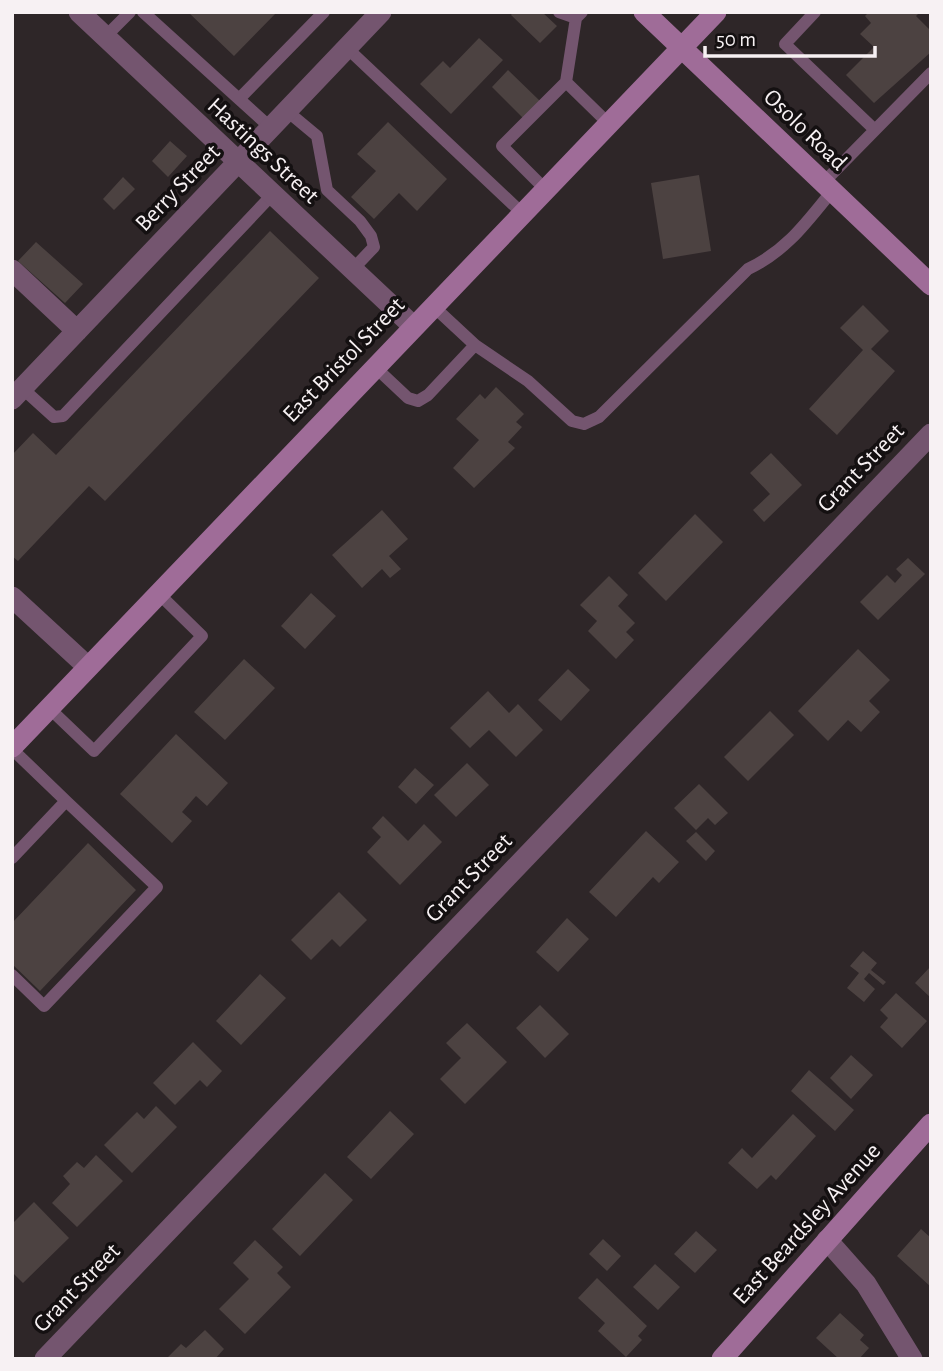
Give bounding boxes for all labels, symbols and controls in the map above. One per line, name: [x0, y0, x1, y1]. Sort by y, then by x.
scale bar: [705, 14, 875, 58]
text: 50 m: [716, 29, 756, 50]
street label: Osolo Road: [759, 85, 851, 175]
street label: Hastings Street: [203, 94, 324, 209]
street label: Berry Street: [131, 140, 225, 236]
street label: East Bristol Street: [279, 293, 410, 427]
street label: Grant Street: [813, 419, 909, 517]
street label: Grant Street: [421, 829, 517, 927]
street label: East Beardsley Avenue: [729, 1139, 885, 1309]
street label: Grant Street: [29, 1239, 125, 1337]

